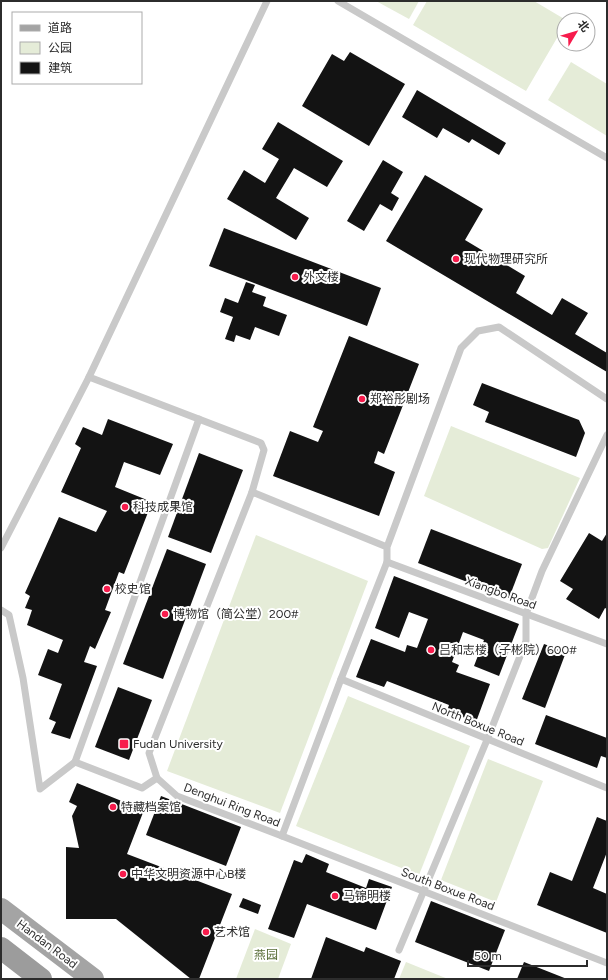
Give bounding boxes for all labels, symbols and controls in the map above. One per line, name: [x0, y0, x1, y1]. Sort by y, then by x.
legend: [12, 12, 142, 84]
north arrow: [556, 12, 596, 52]
text: 北: [575, 18, 592, 34]
text: 道路: [48, 21, 72, 35]
text: 公园: [48, 41, 72, 55]
text: 建筑: [48, 61, 72, 75]
place label: 现代物理研究所: [464, 252, 548, 266]
marker: 现代物理研究所: [451, 254, 461, 264]
place label: 外文楼: [303, 270, 339, 284]
marker: 外文楼: [290, 272, 300, 282]
place label: 郑裕彤剧场‌: [370, 392, 430, 406]
marker: 郑裕彤剧场‌: [357, 394, 367, 404]
place label: 科技成果馆: [133, 500, 193, 514]
marker: 科技成果馆: [120, 502, 130, 512]
street label: Xiangbo Road: [464, 574, 538, 612]
place label: 校史馆: [115, 582, 151, 596]
marker: 校史馆: [102, 584, 112, 594]
place label: 博物馆（简公堂）200#: [173, 607, 299, 621]
marker: 博物馆（简公堂）200#: [160, 609, 170, 619]
place label: 吕和志楼（子彬院）600#: [439, 643, 577, 657]
marker: 吕和志楼（子彬院）600#: [426, 645, 436, 655]
street label: North Boxue Road: [430, 699, 526, 749]
place label: Fudan University: [133, 737, 223, 751]
marker: Fudan University: [118, 738, 130, 750]
street label: Denghui Ring Road: [182, 780, 282, 830]
place label: 特藏档案馆: [121, 800, 181, 814]
marker: 特藏档案馆: [108, 802, 118, 812]
street label: South Boxue Road: [399, 865, 497, 913]
place label: 中华文明资源中心B楼: [131, 867, 246, 881]
marker: 中华文明资源中心B楼: [118, 869, 128, 879]
place label: 马锦明楼: [343, 889, 391, 903]
marker: 马锦明楼: [330, 891, 340, 901]
street label: Handan Road: [14, 917, 80, 971]
place label: 艺术馆: [214, 925, 250, 939]
marker: 艺术馆: [201, 927, 211, 937]
scale bar: [468, 942, 587, 968]
park label: 燕园: [254, 948, 278, 962]
text: 50 m: [474, 949, 502, 963]

